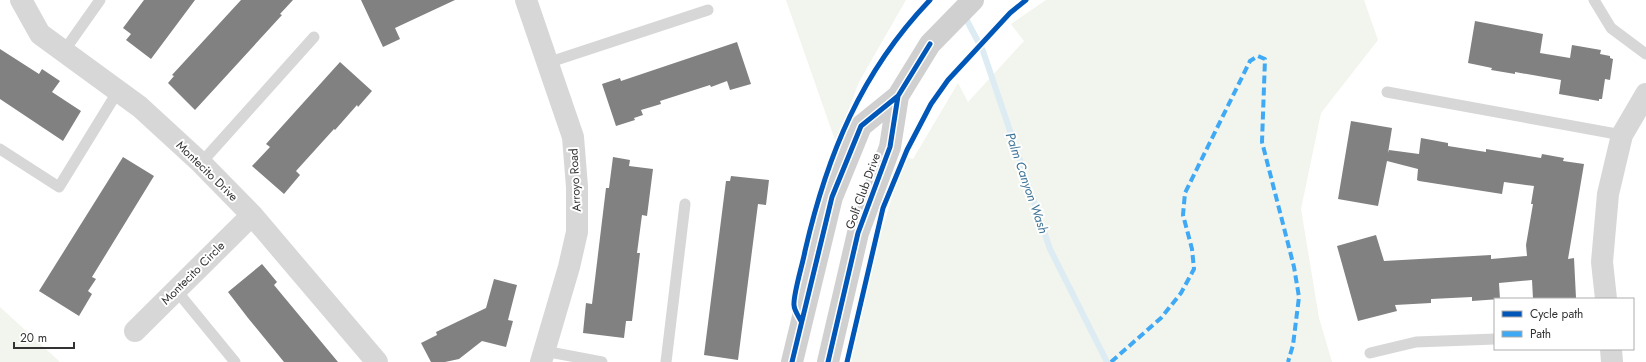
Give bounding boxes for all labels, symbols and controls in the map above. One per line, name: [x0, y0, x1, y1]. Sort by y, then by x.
water label: Palm Canyon Wash: [1001, 130, 1053, 236]
street label: Montecito Drive: [172, 137, 242, 205]
street label: Arroyo Road: [564, 148, 586, 212]
street label: Golf Club Drive: [841, 150, 885, 232]
street label: Montecito Circle: [157, 237, 229, 309]
legend: [1494, 298, 1634, 350]
text: Cycle path: [1530, 305, 1583, 323]
scale bar: [14, 324, 74, 350]
text: Path: [1530, 325, 1551, 343]
text: 20 m: [20, 329, 47, 347]

